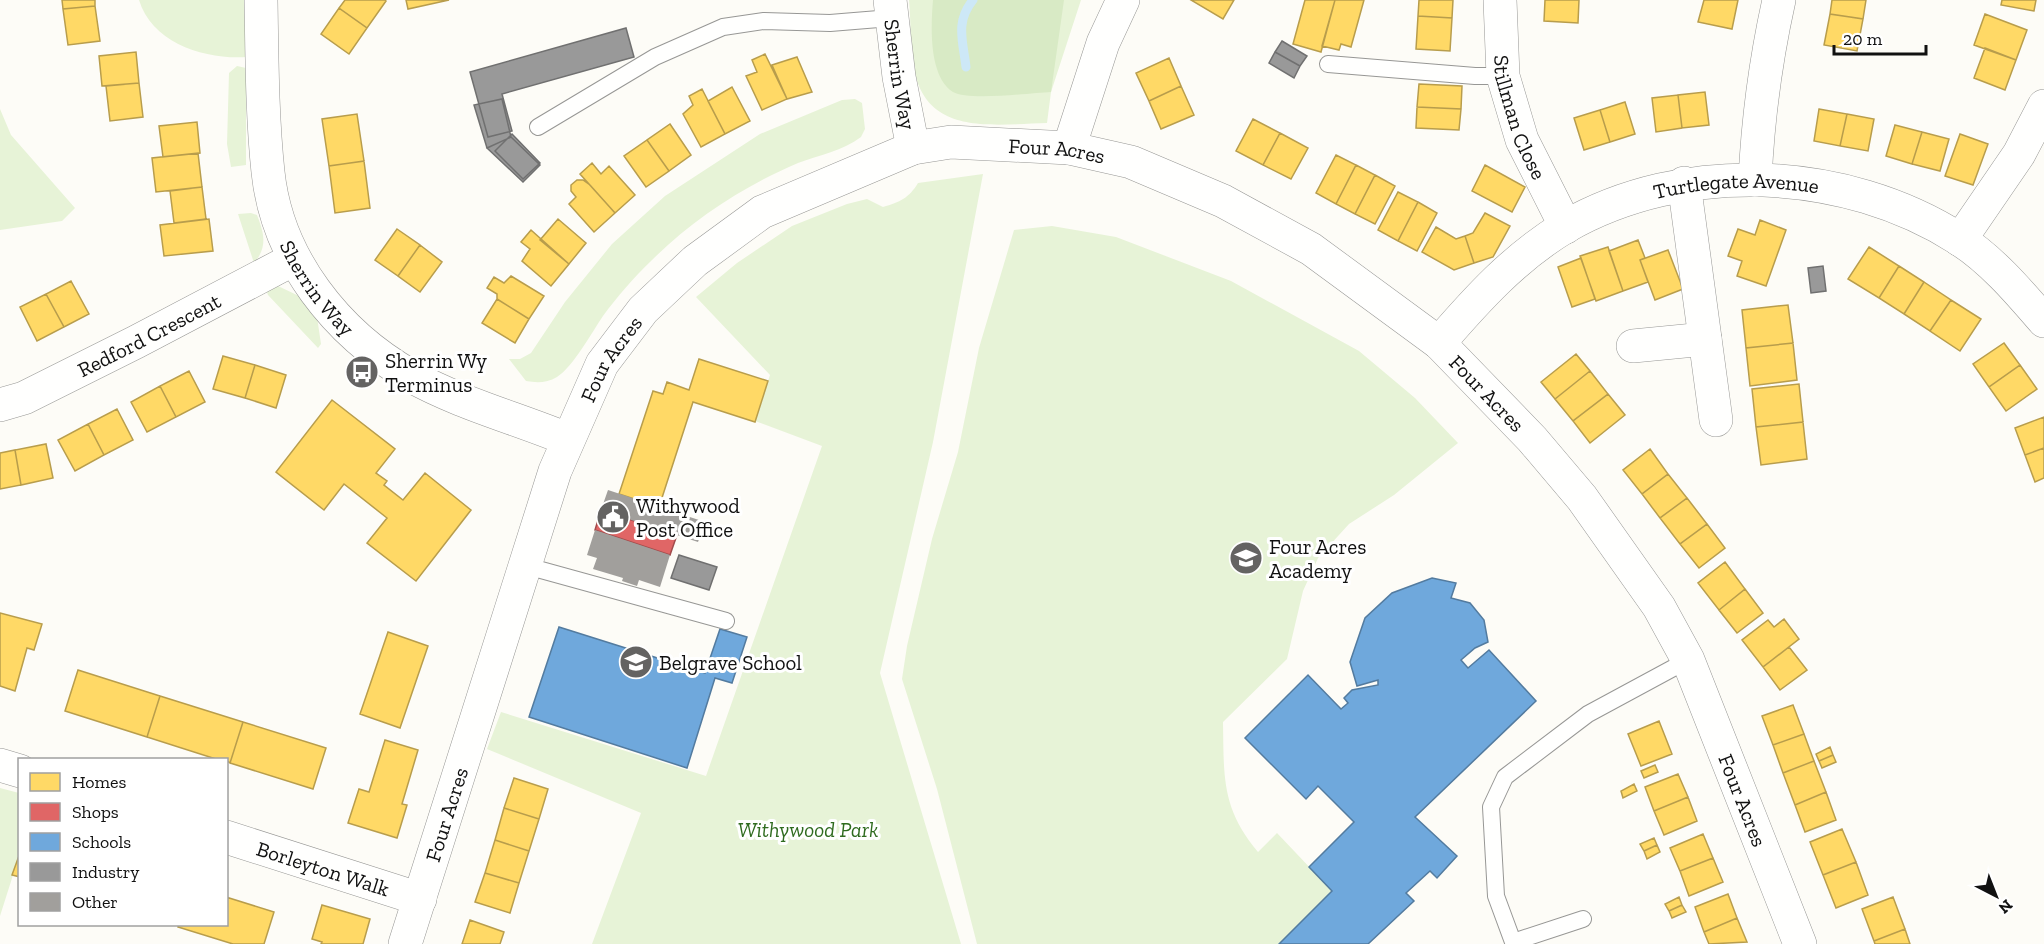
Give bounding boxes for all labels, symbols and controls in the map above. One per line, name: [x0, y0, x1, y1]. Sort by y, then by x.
street label: Sherrin Way: [880, 18, 922, 132]
scale bar: [1834, 18, 1926, 56]
text: 20 m: [1843, 28, 1883, 50]
street label: Stillman Close: [1490, 54, 1552, 183]
street label: Four Acres: [1008, 132, 1108, 168]
street label: Turtlegate Avenue: [1651, 167, 1821, 204]
street label: Sherrin Way: [275, 236, 360, 341]
street label: Redford Crescent: [73, 287, 225, 382]
street label: Four Acres: [575, 311, 647, 405]
place label: Sherrin Wy Terminus: [385, 348, 487, 397]
street label: Four Acres: [1444, 349, 1530, 437]
bus stop icon: Sherrin Wy Terminus: [344, 354, 380, 390]
place label: Withywood Post Office: [636, 493, 740, 542]
public building icon: Withywood Post Office: [595, 499, 631, 535]
place label: Four Acres Academy: [1269, 534, 1366, 583]
school or university icon: Four Acres Academy: [1228, 540, 1264, 576]
school or university icon: Belgrave School: [618, 644, 654, 680]
place label: Belgrave School: [659, 650, 802, 675]
street label: Four Acres: [1714, 750, 1773, 850]
legend: [18, 758, 228, 926]
street label: Four Acres: [419, 764, 473, 865]
text: Homes: [72, 771, 126, 793]
text: Shops: [72, 801, 119, 823]
park label: Withywood Park: [738, 817, 878, 842]
text: Schools: [72, 831, 131, 853]
street label: Borleyton Walk: [254, 835, 393, 901]
text: Industry: [72, 861, 140, 883]
north arrow: [1966, 866, 2026, 926]
text: Other: [72, 891, 118, 913]
text: N: [1995, 896, 2017, 918]

